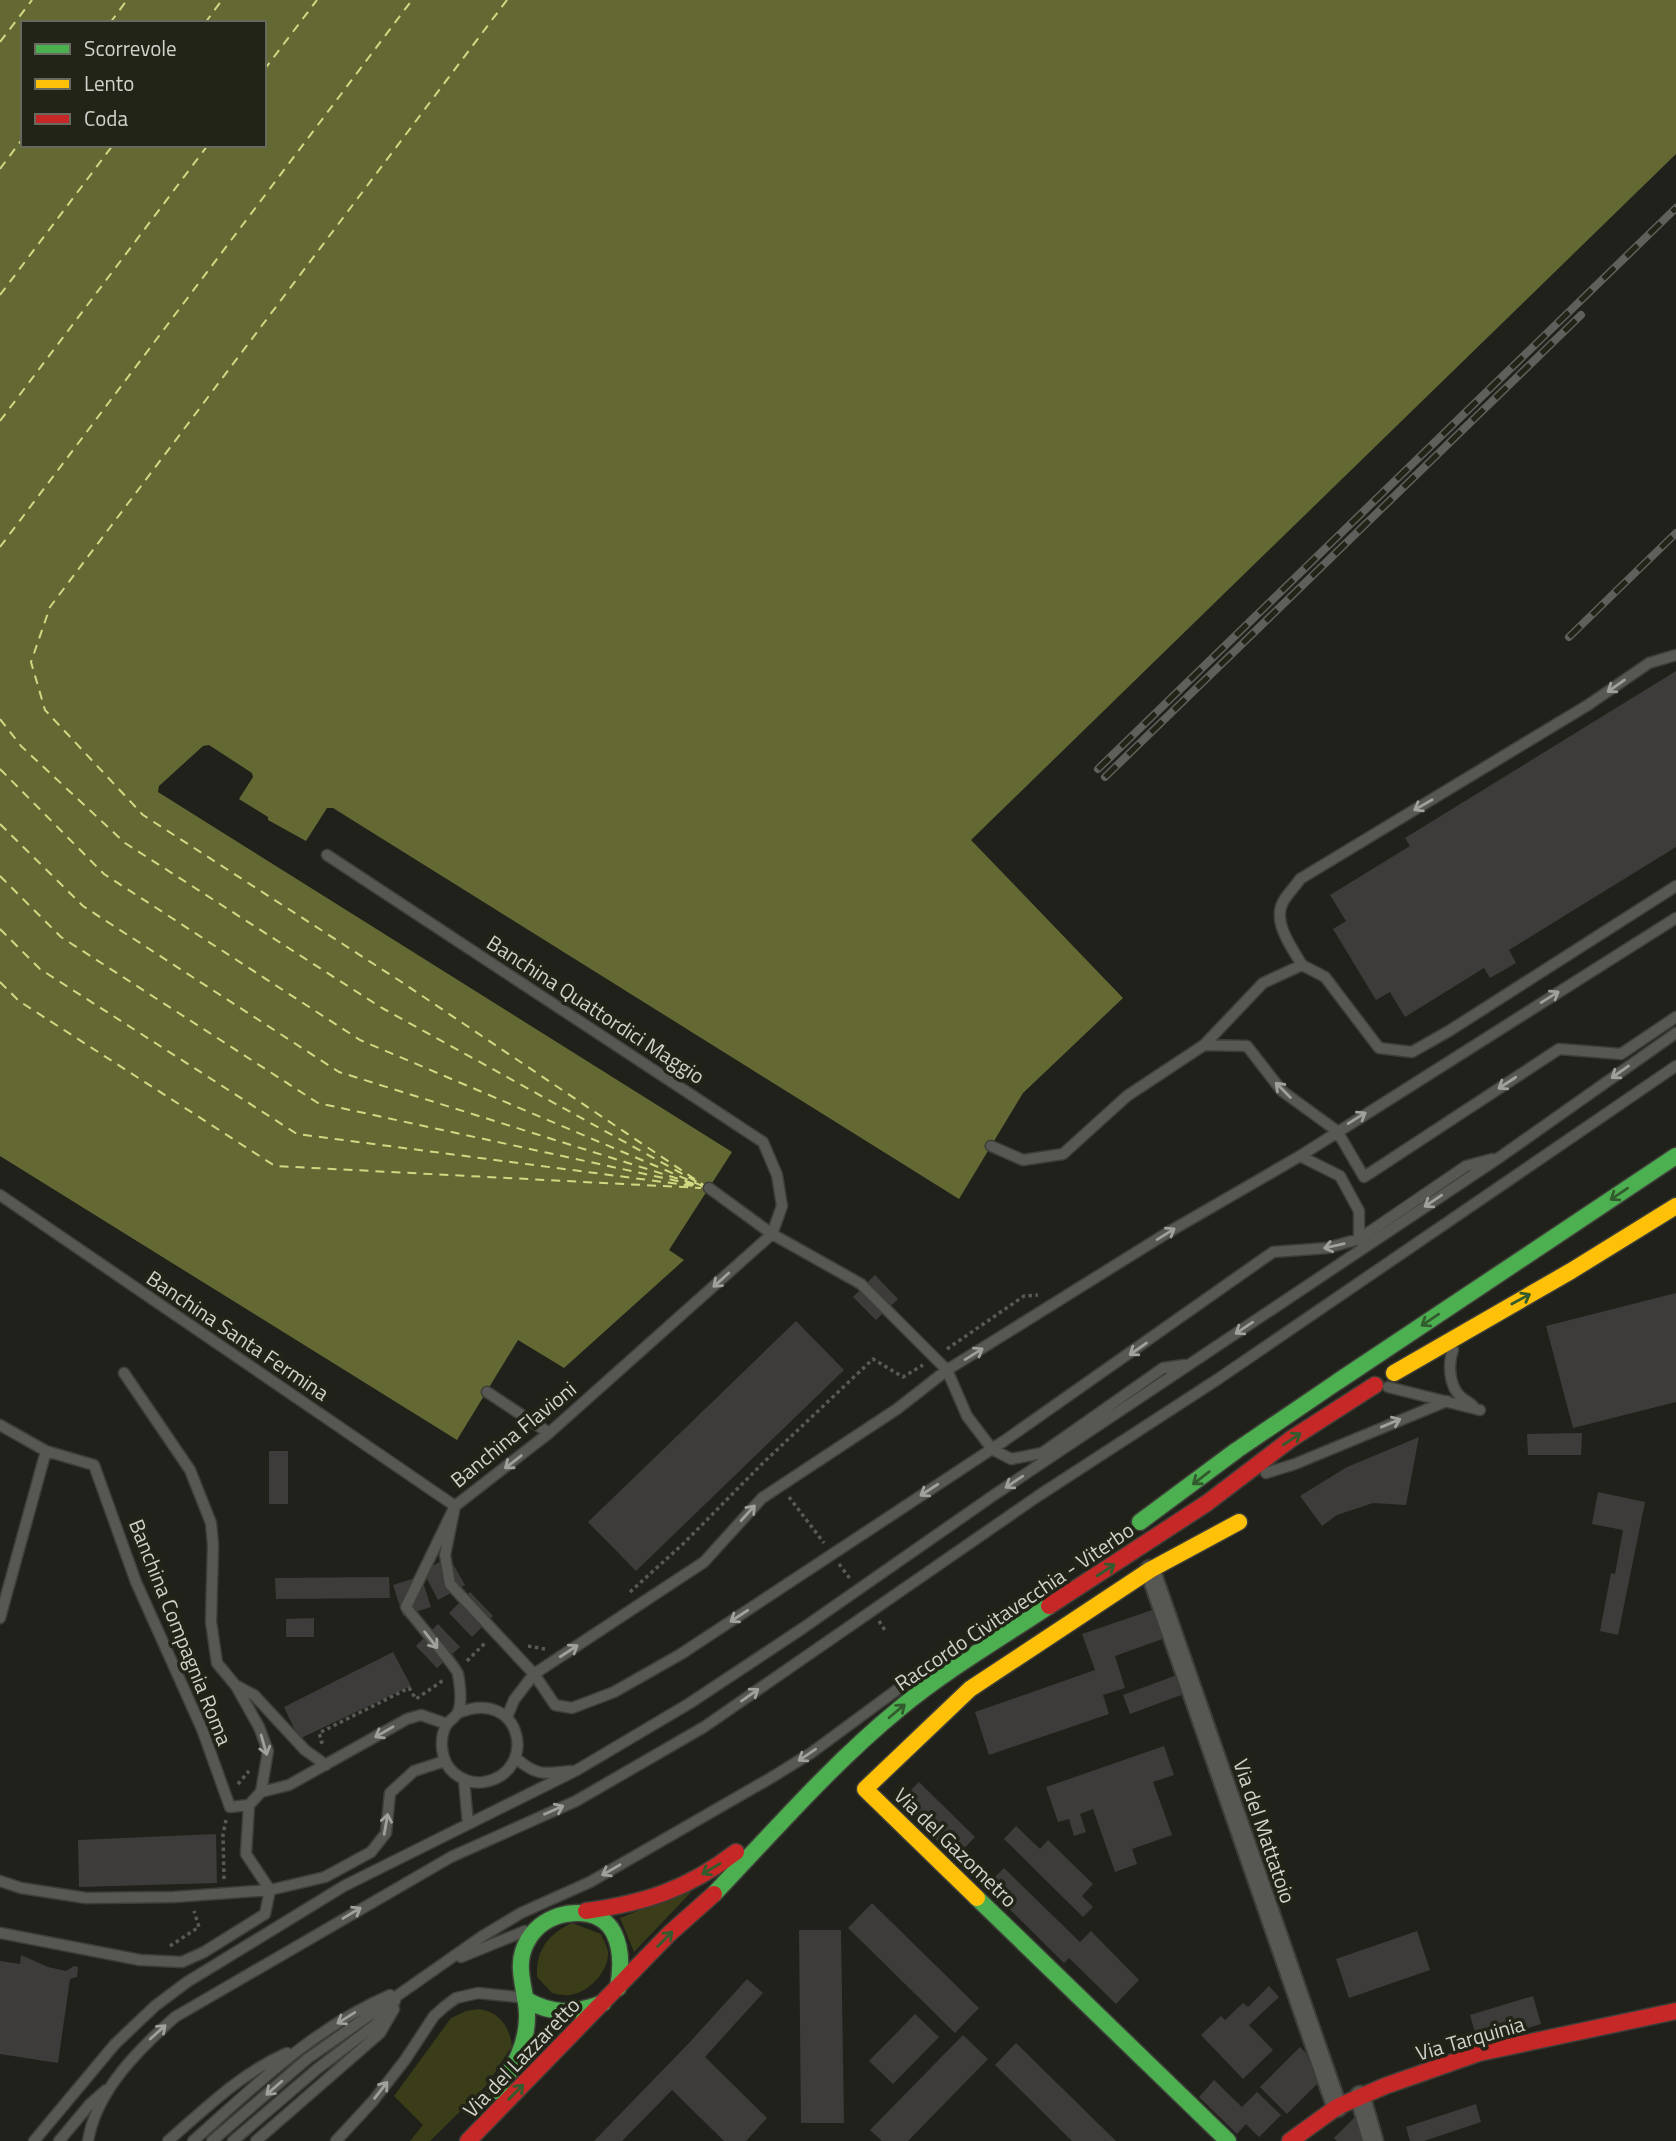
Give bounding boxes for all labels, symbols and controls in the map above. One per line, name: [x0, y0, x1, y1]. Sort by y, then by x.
legend: [21, 21, 266, 147]
text: Scorrevole: [84, 32, 177, 64]
text: Lento: [84, 67, 134, 99]
text: Coda: [84, 102, 128, 134]
one-way arrow: [1607, 679, 1626, 693]
one-way arrow: [1413, 799, 1433, 813]
street label: Banchina Quattordici Maggio: [481, 926, 711, 1092]
one-way arrow: [1539, 990, 1559, 1004]
one-way arrow: [1611, 1065, 1630, 1079]
one-way arrow: [1498, 1076, 1517, 1090]
one-way arrow: [1274, 1081, 1291, 1098]
one-way arrow: [1347, 1111, 1366, 1126]
one-way arrow: [1610, 1186, 1629, 1201]
one-way arrow: [1424, 1194, 1443, 1208]
one-way arrow: [1156, 1226, 1176, 1240]
one-way arrow: [1323, 1239, 1346, 1253]
street label: Banchina Santa Fermina: [140, 1262, 336, 1408]
one-way arrow: [712, 1272, 730, 1288]
one-way arrow: [1511, 1292, 1531, 1306]
one-way arrow: [1421, 1313, 1440, 1327]
one-way arrow: [1235, 1320, 1254, 1335]
one-way arrow: [1129, 1342, 1148, 1356]
one-way arrow: [963, 1347, 983, 1361]
street label: Banchina Flavioni: [443, 1373, 583, 1495]
one-way arrow: [1379, 1416, 1401, 1429]
one-way arrow: [1282, 1432, 1301, 1446]
one-way arrow: [504, 1454, 523, 1469]
one-way arrow: [1192, 1471, 1211, 1486]
one-way arrow: [1005, 1475, 1025, 1489]
one-way arrow: [920, 1484, 940, 1498]
one-way arrow: [740, 1504, 756, 1522]
street label: Banchina Compagnia Roma: [121, 1514, 241, 1750]
street label: Raccordo Civitavecchia - Viterbo: [888, 1514, 1140, 1698]
one-way arrow: [1096, 1562, 1115, 1577]
one-way arrow: [730, 1608, 749, 1623]
one-way arrow: [424, 1630, 439, 1649]
one-way arrow: [559, 1644, 578, 1658]
one-way arrow: [740, 1688, 759, 1702]
one-way arrow: [888, 1703, 906, 1719]
one-way arrow: [374, 1725, 394, 1739]
one-way arrow: [259, 1733, 272, 1755]
one-way arrow: [798, 1748, 817, 1762]
street label: Via del Mattatoio: [1225, 1755, 1305, 1907]
street label: Via del Gazometro: [887, 1780, 1025, 1914]
one-way arrow: [543, 1803, 564, 1816]
one-way arrow: [380, 1813, 393, 1835]
one-way arrow: [702, 1862, 722, 1876]
one-way arrow: [601, 1863, 621, 1877]
one-way arrow: [341, 1906, 361, 1920]
one-way arrow: [657, 1930, 674, 1947]
street label: Via del Lazzaretto: [455, 1989, 587, 2125]
street label: Via Tarquinia: [1412, 2007, 1529, 2069]
one-way arrow: [336, 2011, 356, 2025]
one-way arrow: [149, 2024, 167, 2040]
one-way arrow: [265, 2080, 283, 2096]
one-way arrow: [374, 2082, 389, 2100]
one-way arrow: [507, 2083, 524, 2100]

